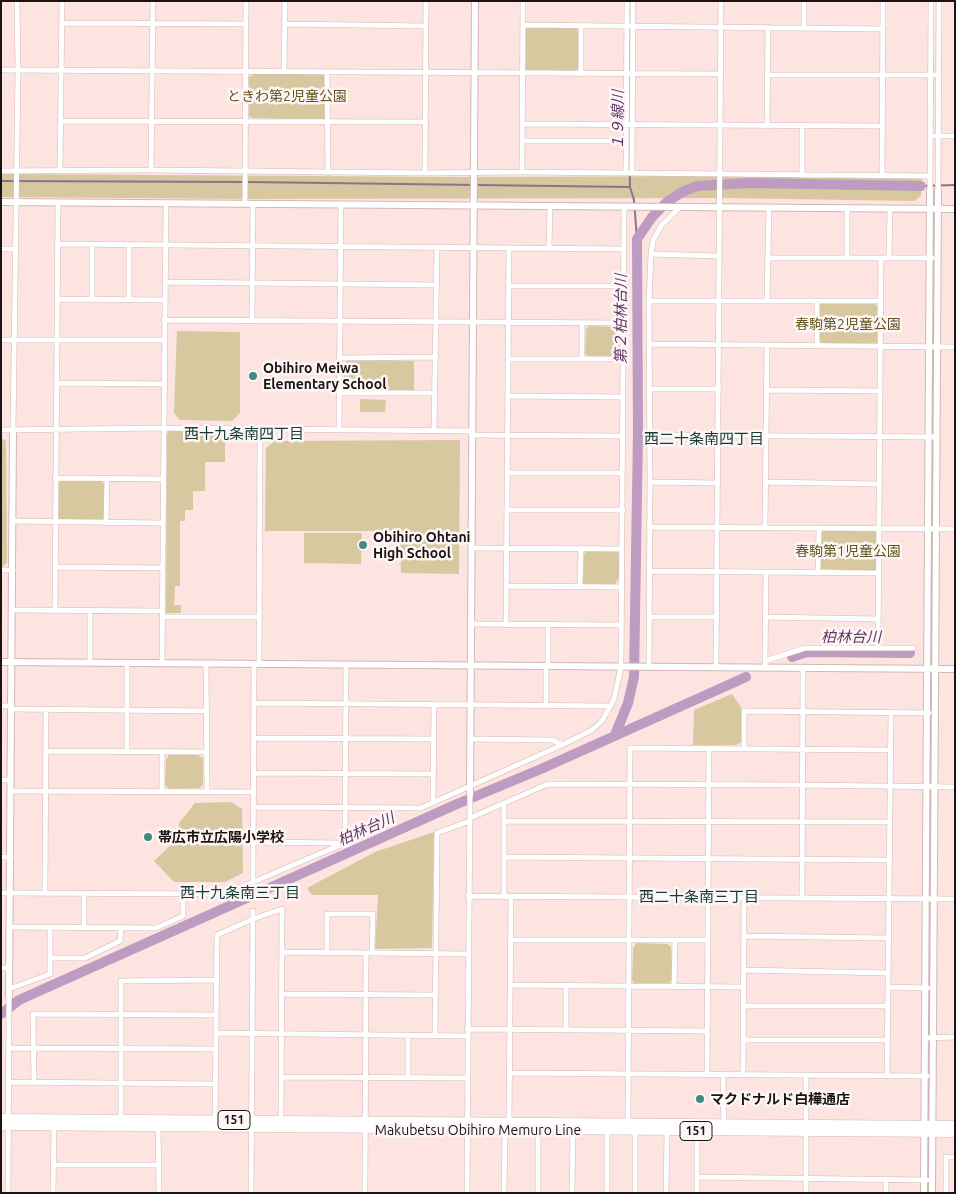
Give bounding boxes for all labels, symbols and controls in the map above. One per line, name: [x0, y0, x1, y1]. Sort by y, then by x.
park label: ときわ第2児童公園: [227, 88, 347, 104]
water label: １９線川: [609, 90, 627, 150]
water label: 第２柏林台川: [612, 274, 630, 364]
park label: 春駒第2児童公園: [795, 316, 901, 332]
place label: Obihiro Meiwa Elementary School: [263, 360, 386, 392]
marker: Obihiro Meiwa Elementary School: [247, 370, 259, 382]
district label: 西十九条南四丁目: [184, 425, 304, 443]
district label: 西二十条南四丁目: [644, 430, 764, 448]
place label: Obihiro Ohtani High School: [373, 529, 470, 562]
marker: Obihiro Ohtani High School: [357, 539, 369, 551]
park label: 春駒第1児童公園: [795, 543, 901, 559]
water label: 柏林台川: [821, 628, 881, 646]
water label: 柏林台川: [335, 809, 397, 849]
place label: 帯広市立広陽小学校: [158, 829, 284, 845]
marker: 帯広市立広陽小学校: [142, 831, 154, 843]
district label: 西十九条南三丁目: [180, 884, 300, 902]
district label: 西二十条南三丁目: [639, 888, 759, 906]
place label: マクドナルド白樺通店: [710, 1091, 850, 1107]
marker: マクドナルド白樺通店: [694, 1093, 706, 1105]
road number: 151: [218, 1110, 250, 1130]
street label: Makubetsu Obihiro Memuro Line: [375, 1122, 581, 1138]
road number: 151: [680, 1122, 712, 1140]

